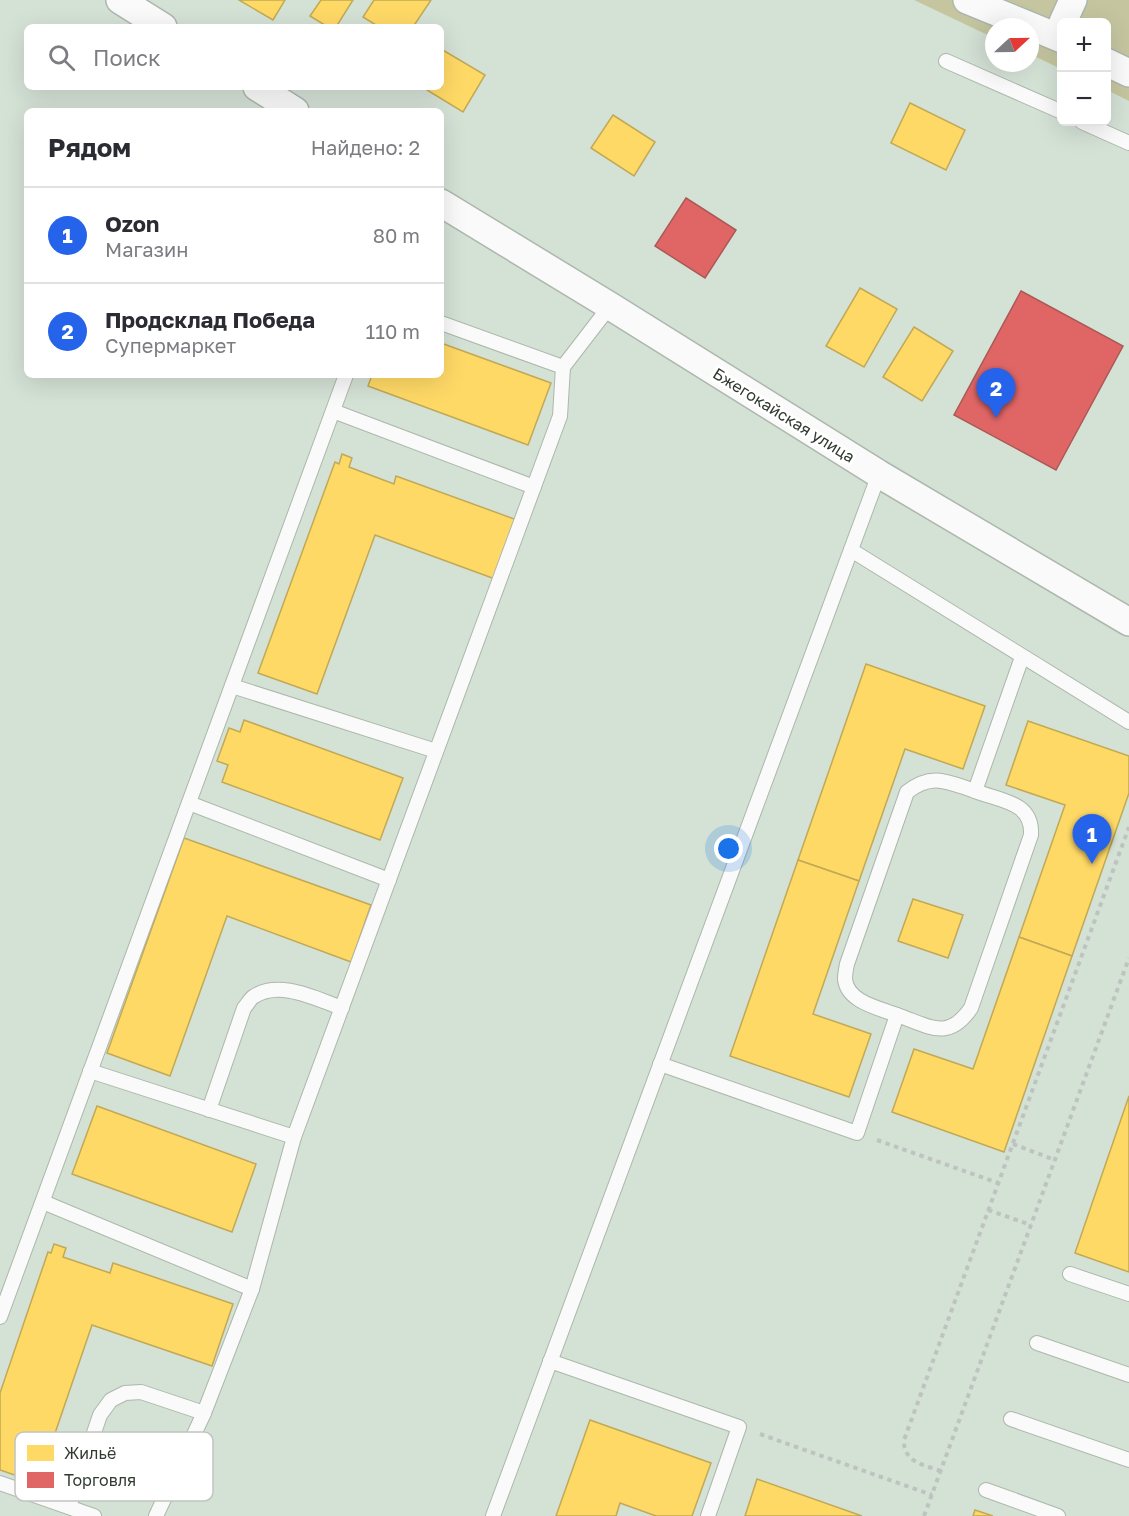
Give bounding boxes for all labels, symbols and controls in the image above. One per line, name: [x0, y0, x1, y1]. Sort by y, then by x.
north arrow: [985, 18, 1039, 72]
map controls: [1057, 18, 1111, 126]
button: +: [1057, 18, 1111, 72]
search box: [24, 24, 444, 90]
icon: search: [45, 41, 78, 74]
text: Поиск: [93, 44, 161, 71]
button: −: [1057, 72, 1111, 126]
text: Рядом: [48, 132, 131, 163]
text: Найдено: 2: [311, 135, 420, 159]
text: Ozon: [105, 210, 159, 237]
text: 1: [62, 223, 73, 247]
text: 80 m: [373, 223, 420, 247]
text: Магазин: [105, 237, 189, 261]
text: Продсклад Победа: [105, 306, 315, 333]
text: 2: [61, 319, 74, 343]
text: 110 m: [366, 319, 420, 343]
text: Супермаркет: [105, 333, 236, 357]
street label: Бжегокайская улица: [709, 363, 859, 467]
pin: 2: [976, 368, 1016, 418]
pin: 1: [1072, 814, 1112, 864]
your location: [714, 834, 743, 863]
legend: [15, 1432, 213, 1501]
text: Жильё: [64, 1443, 116, 1463]
text: Торговля: [64, 1470, 136, 1490]

